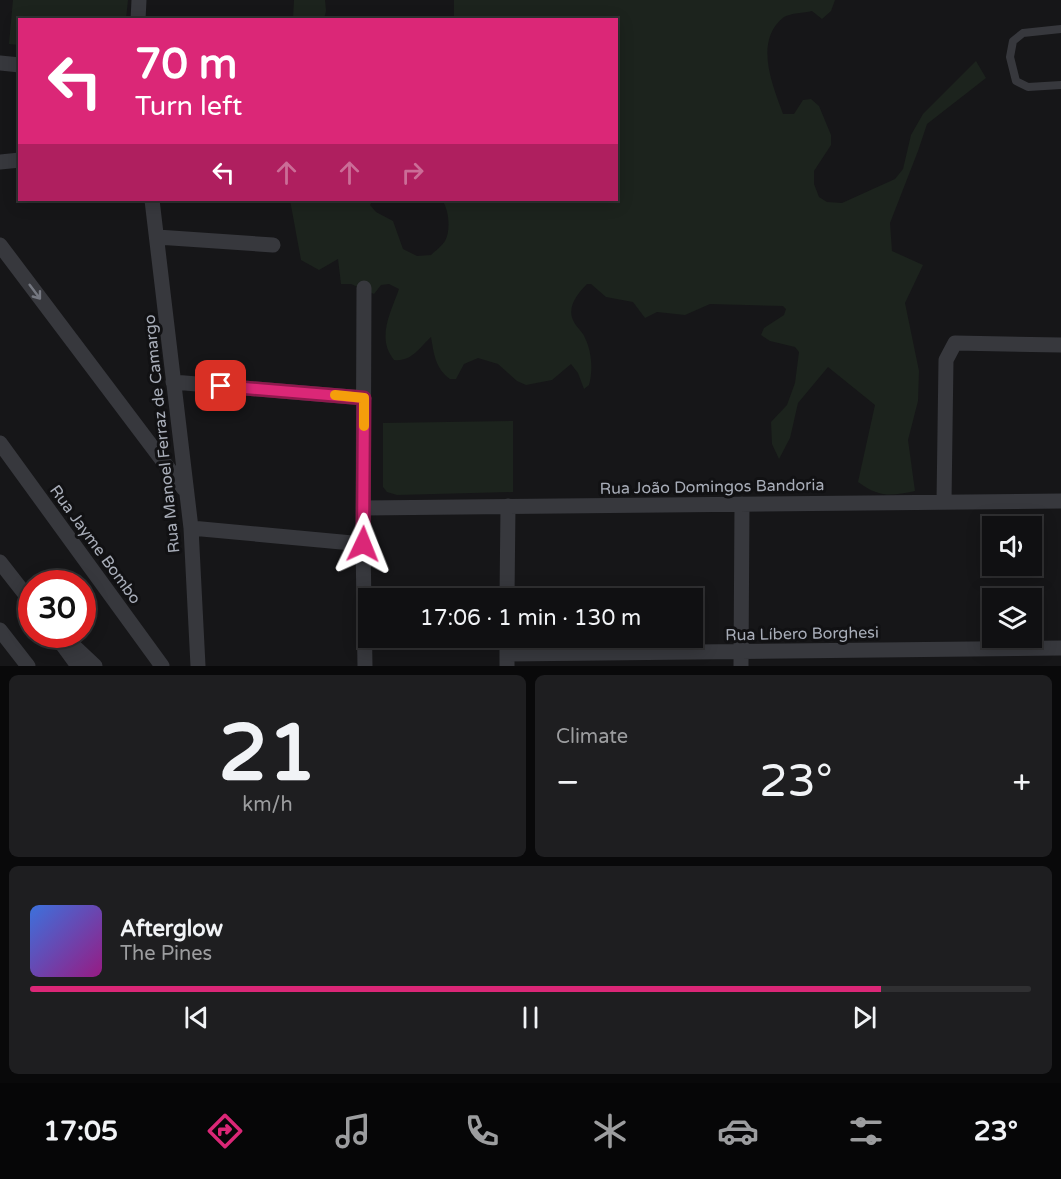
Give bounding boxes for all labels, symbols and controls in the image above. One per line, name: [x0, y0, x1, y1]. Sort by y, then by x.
text: 70 m: [135, 39, 237, 90]
icon: left: [36, 42, 114, 120]
text: Turn left: [135, 90, 242, 123]
icon: left: [207, 156, 240, 189]
icon: ahead: [270, 156, 303, 189]
icon: ahead: [333, 156, 366, 189]
icon: right: [396, 156, 429, 189]
one-way arrow: [29, 283, 42, 299]
street label: Rua Manoel Ferraz de Camargo: [140, 314, 184, 554]
pin: [195, 360, 246, 411]
icon: arrive: [204, 369, 237, 402]
street label: Rua João Domingos Bandoria: [600, 475, 824, 499]
street label: Rua Jayme Bombo: [45, 481, 145, 608]
position arrow: [331, 512, 395, 576]
map controls: [982, 516, 1042, 648]
button: sound: [982, 516, 1042, 576]
speed limit sign: 30: [18, 570, 96, 648]
button: layers: [982, 588, 1042, 648]
text: 17:06 · 1 min · 130 m: [420, 605, 641, 631]
street label: Rua Líbero Borghesi: [725, 623, 879, 645]
text: 21: [219, 707, 316, 801]
text: Climate: [556, 725, 628, 749]
text: 23°: [759, 755, 833, 809]
text: −: [556, 763, 580, 802]
text: +: [1012, 763, 1031, 802]
text: km/h: [242, 793, 293, 817]
text: Afterglow: [120, 916, 223, 942]
text: The Pines: [120, 942, 212, 966]
icon: previous: [180, 1001, 213, 1034]
icon: pause: [514, 1001, 547, 1034]
icon: next: [848, 1001, 881, 1034]
icon: directions: [204, 1110, 246, 1152]
icon: music: [332, 1110, 374, 1152]
icon: phone: [461, 1110, 503, 1152]
icon: climate: [589, 1110, 631, 1152]
icon: car: [717, 1110, 759, 1152]
icon: filters: [845, 1110, 887, 1152]
text: 17:05: [43, 1115, 118, 1148]
text: 23°: [974, 1115, 1018, 1148]

